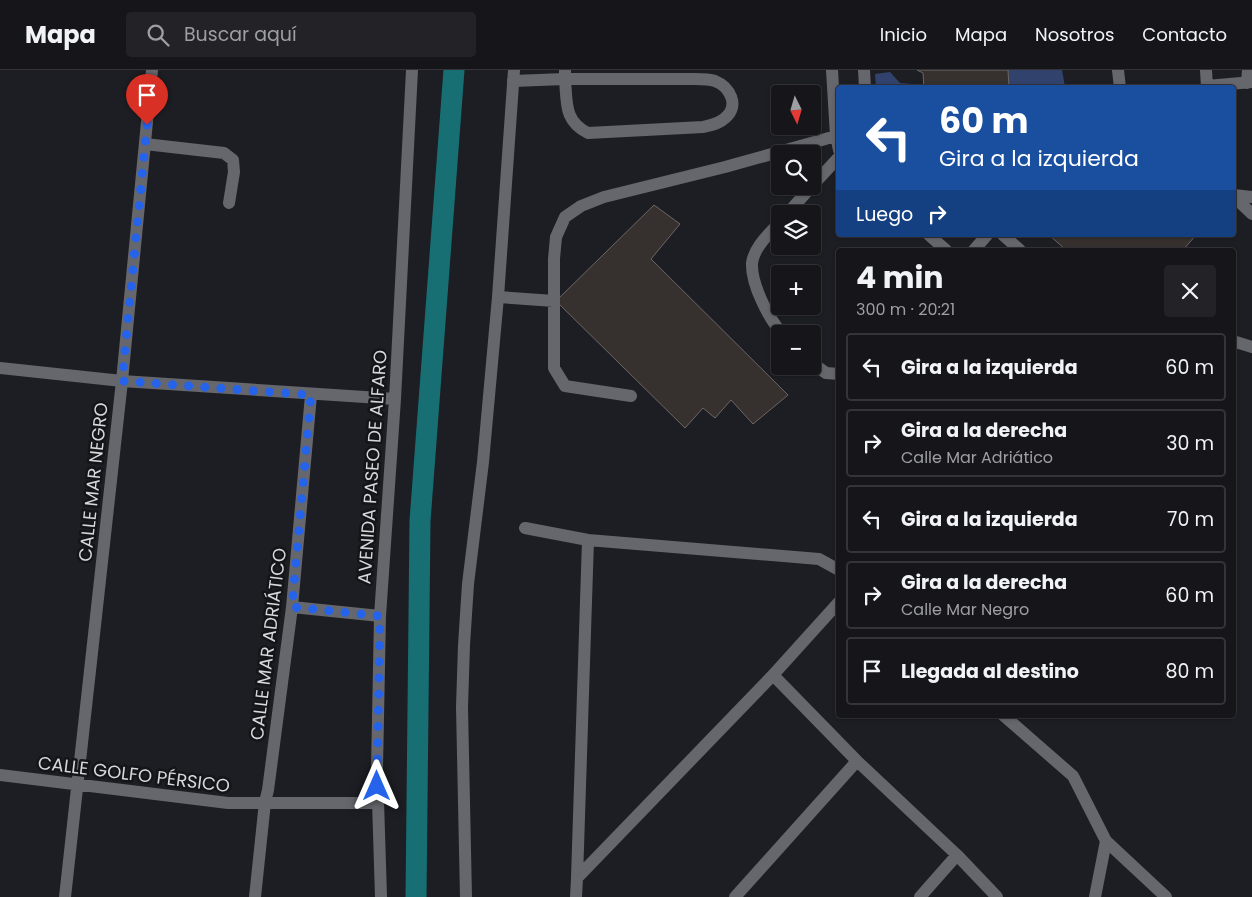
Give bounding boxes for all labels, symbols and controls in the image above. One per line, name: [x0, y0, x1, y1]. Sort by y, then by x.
search box: [126, 12, 476, 57]
text: Mapa: [25, 18, 96, 51]
icon: search: [144, 21, 172, 49]
text: Buscar aquí: [184, 21, 297, 48]
text: Inicio: [880, 22, 927, 47]
text: Mapa: [955, 22, 1007, 47]
text: Nosotros: [1035, 22, 1114, 47]
text: Contacto: [1142, 22, 1227, 47]
pin: [126, 74, 168, 125]
icon: arrive: [133, 81, 161, 109]
north arrow: [771, 85, 821, 135]
map controls: [771, 85, 821, 375]
text: 60 m: [939, 96, 1029, 145]
icon: left: [856, 105, 921, 170]
text: Gira a la izquierda: [939, 143, 1139, 174]
button: search: [771, 145, 821, 195]
icon: right: [923, 200, 951, 228]
text: Luego: [856, 201, 913, 228]
button: layers: [771, 205, 821, 255]
text: 4 min: [856, 256, 944, 299]
button: +: [771, 265, 821, 315]
button: close: [1164, 265, 1216, 317]
text: 300 m · 20:21: [856, 298, 955, 321]
button: −: [771, 325, 821, 375]
street label: AVENIDA PASEO DE ALFARO: [351, 349, 393, 585]
icon: left: [858, 353, 886, 381]
text: Gira a la izquierda: [901, 354, 1078, 381]
text: 60 m: [1165, 354, 1214, 381]
street label: CALLE MAR NEGRO: [72, 401, 114, 563]
text: Gira a la derecha: [901, 417, 1067, 444]
icon: right: [858, 429, 886, 457]
text: 30 m: [1166, 430, 1214, 457]
text: Calle Mar Adriático: [901, 446, 1053, 469]
icon: left: [858, 505, 886, 533]
text: Gira a la izquierda: [901, 506, 1078, 533]
text: 70 m: [1167, 506, 1214, 533]
street label: CALLE MAR ADRIÁTICO: [244, 546, 292, 742]
text: Gira a la derecha: [901, 569, 1067, 596]
icon: right: [858, 581, 886, 609]
text: 60 m: [1165, 582, 1214, 609]
text: Calle Mar Negro: [901, 598, 1029, 621]
icon: arrive: [858, 657, 886, 685]
text: Llegada al destino: [901, 658, 1079, 685]
text: 80 m: [1165, 658, 1214, 685]
street label: CALLE GOLFO PÉRSICO: [37, 750, 231, 798]
position arrow: [350, 759, 402, 811]

